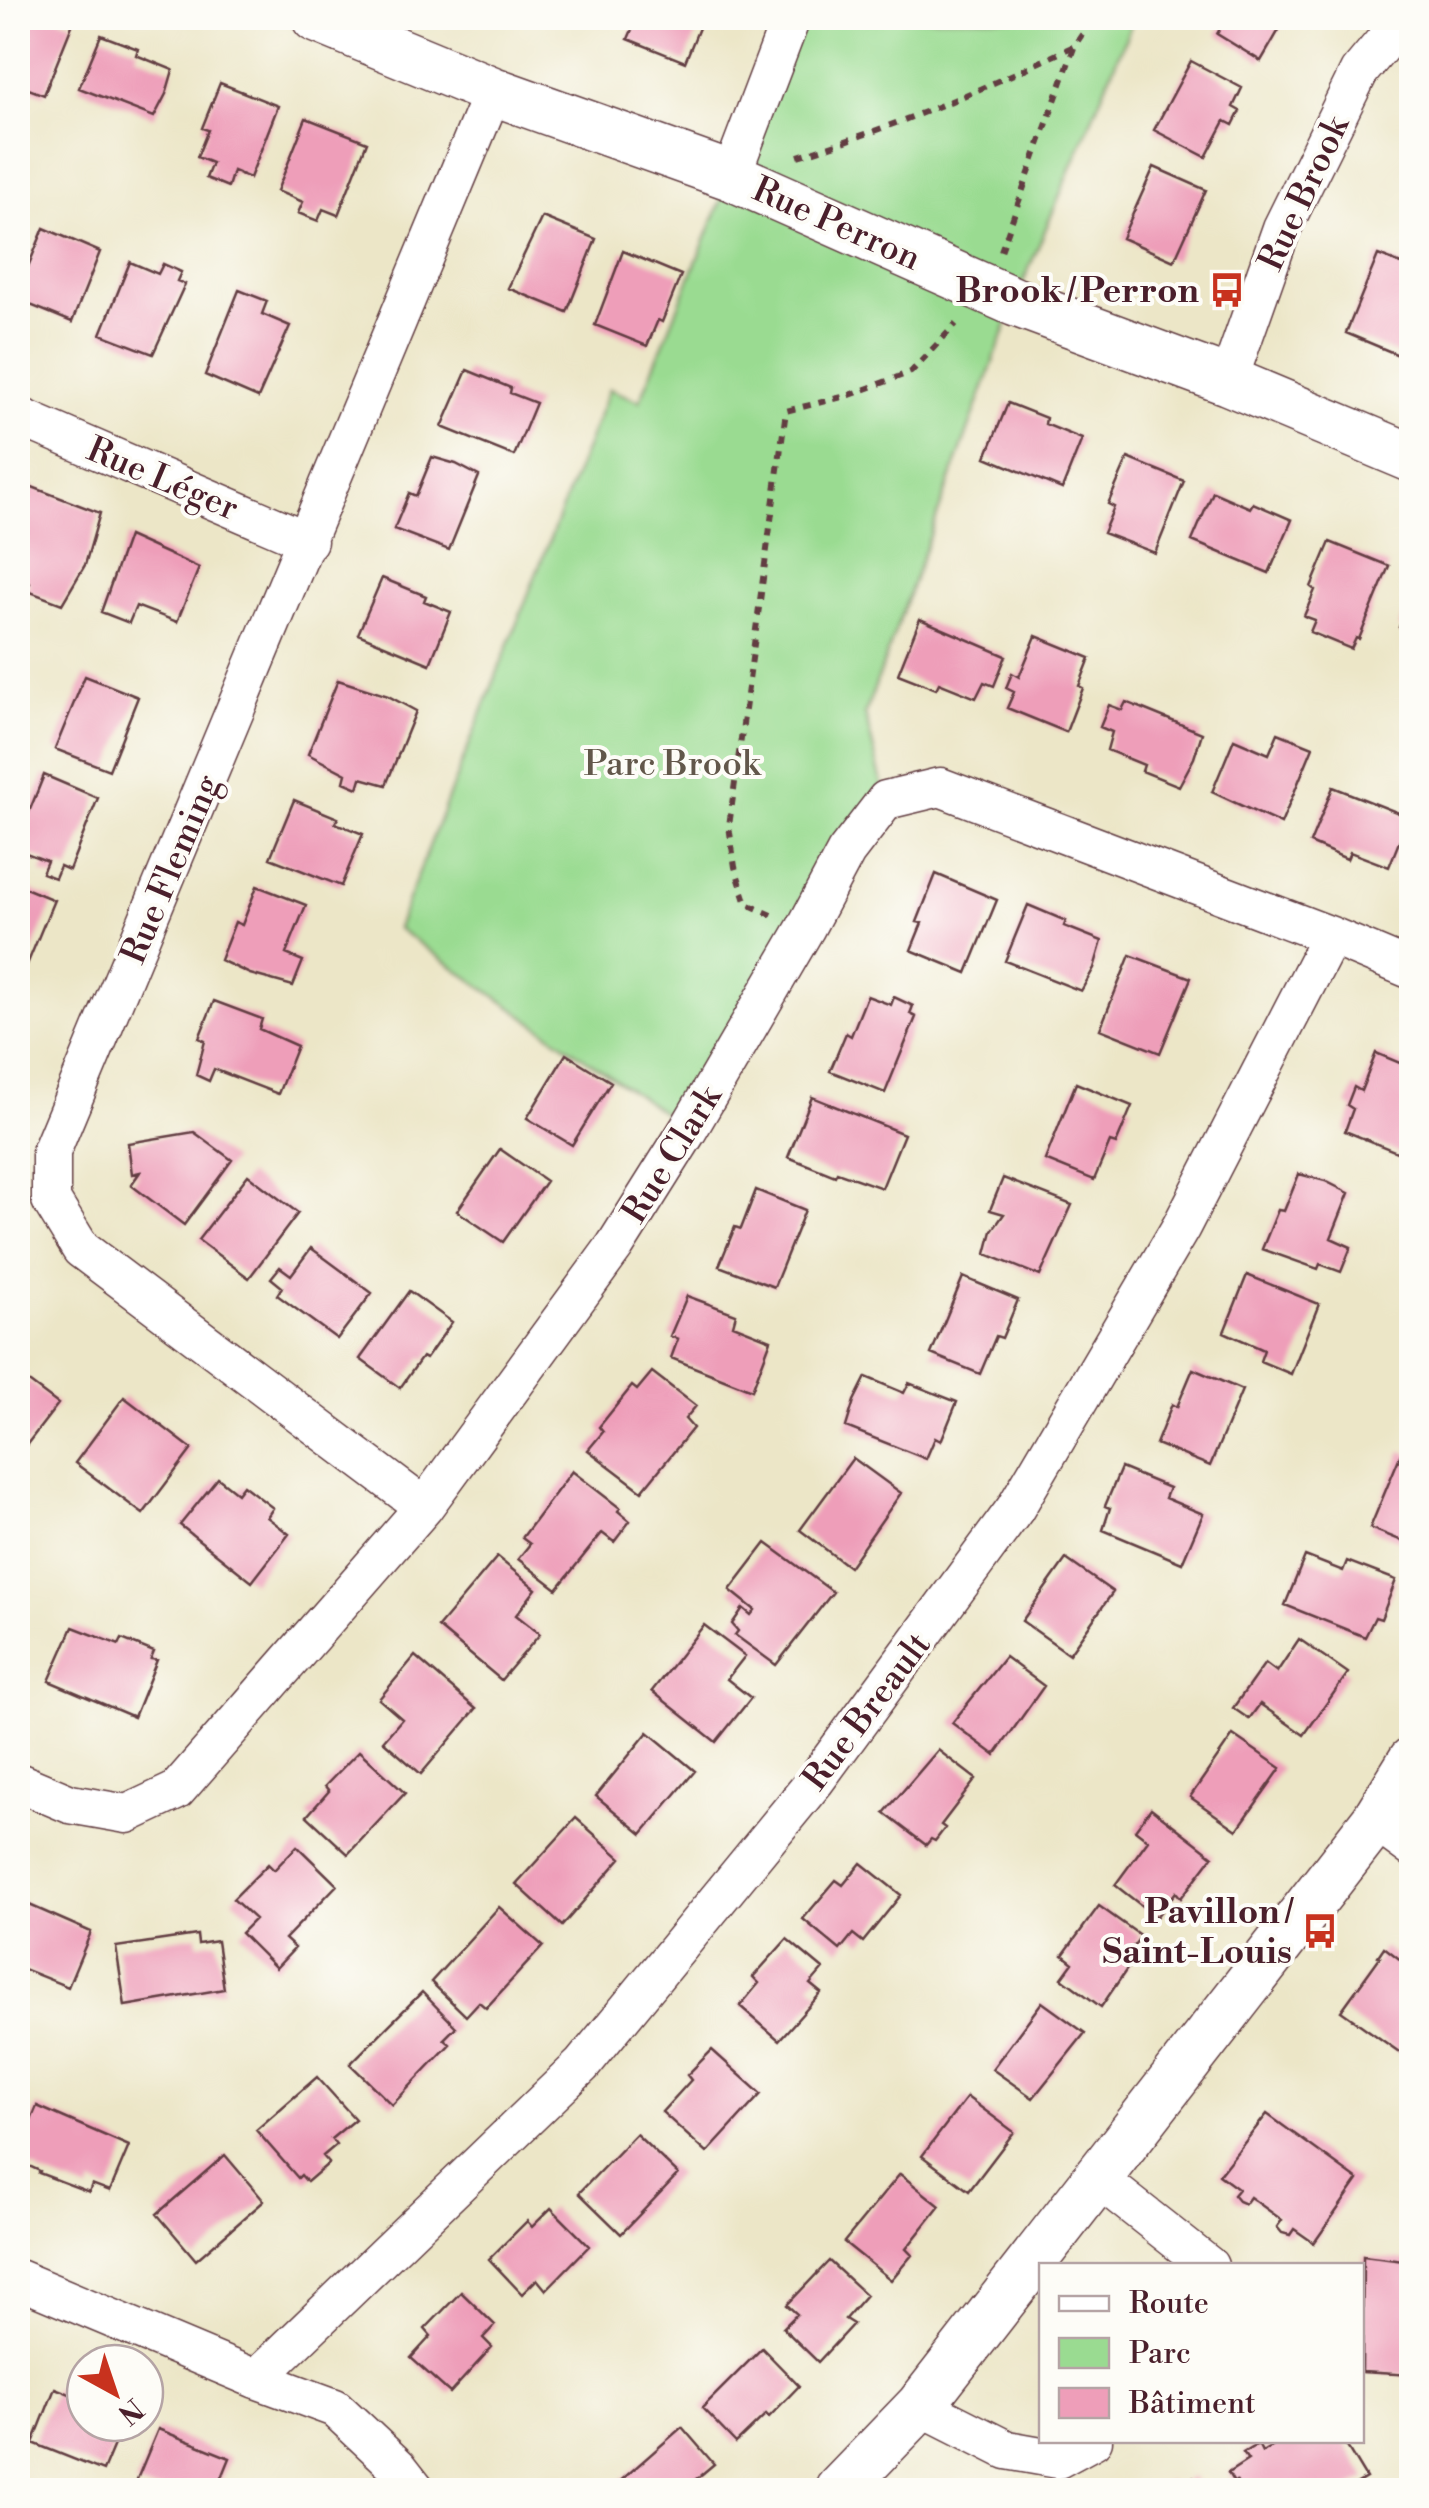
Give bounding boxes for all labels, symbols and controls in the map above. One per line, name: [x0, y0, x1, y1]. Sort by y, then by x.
street label: Rue Brook: [1250, 108, 1360, 278]
street label: Rue Perron: [746, 168, 927, 281]
place label: Brook / Perron: [956, 270, 1199, 313]
bus stop icon: Brook / Perron: [1208, 271, 1246, 309]
street label: Rue Léger: [80, 428, 245, 531]
park label: Parc Brook: [584, 743, 762, 786]
street label: Rue Fleming: [112, 769, 230, 971]
street label: Rue Clark: [613, 1077, 732, 1232]
street label: Rue Breault: [794, 1624, 941, 1799]
place label: Pavillon / Saint-Louis: [1102, 1891, 1294, 1974]
bus stop icon: Pavillon / Saint-Louis: [1301, 1912, 1339, 1950]
legend: [1039, 2263, 1364, 2443]
text: Route: [1129, 2285, 1209, 2323]
text: Parc: [1129, 2335, 1191, 2373]
north arrow: [65, 2343, 165, 2443]
text: Bâtiment: [1128, 2385, 1256, 2423]
text: N: [110, 2390, 150, 2432]

